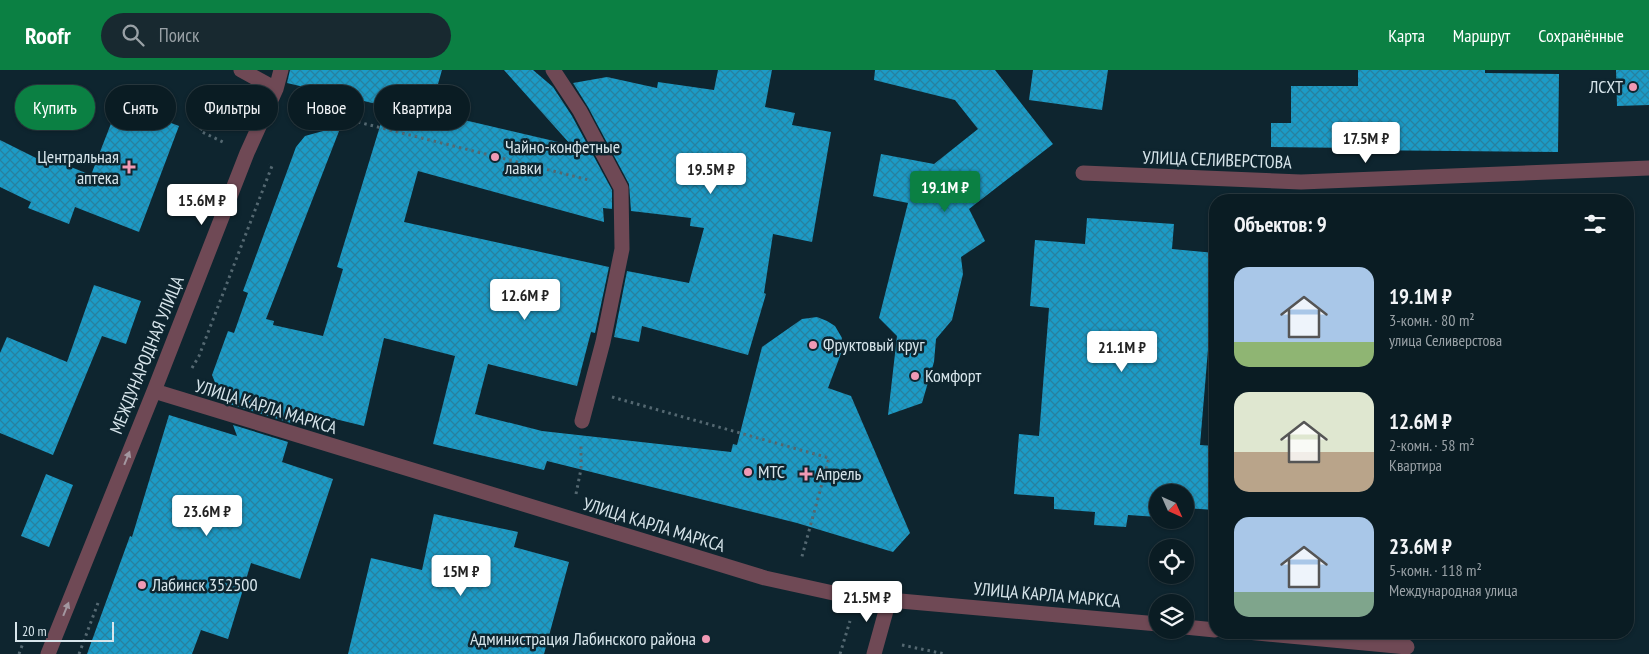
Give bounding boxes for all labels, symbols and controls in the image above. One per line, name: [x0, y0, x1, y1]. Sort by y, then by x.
search box: [101, 13, 451, 58]
text: Roofr: [25, 20, 71, 51]
icon: search: [119, 21, 147, 49]
text: Поиск: [159, 23, 199, 47]
text: Карта: [1388, 24, 1425, 47]
text: Маршрут: [1453, 24, 1510, 47]
text: Сохранённые: [1538, 24, 1624, 47]
place label: ЛСХТ: [1588, 75, 1623, 98]
marker: ЛСХТ: [1627, 81, 1639, 93]
chip: Купить: [15, 85, 95, 130]
chip: Снять: [105, 85, 176, 130]
chip: Фильтры: [186, 85, 278, 130]
chip: Новое: [288, 85, 364, 130]
chip: Квартира: [374, 85, 470, 130]
pin: 17.5M ₽: [1320, 122, 1412, 164]
text: 17.5M ₽: [1343, 128, 1389, 148]
place label: Чайно-конфетные лавки: [504, 135, 620, 179]
place label: Центральная аптека: [37, 145, 119, 189]
street label: УЛИЦА СЕЛИВЕРСТОВА: [1142, 145, 1293, 174]
marker: Чайно-конфетные лавки: [489, 151, 501, 163]
pin: 19.5M ₽: [665, 152, 757, 195]
text: 19.5M ₽: [687, 159, 735, 179]
marker: Центральная аптека: [123, 161, 135, 173]
pin: 19.1M ₽: [899, 170, 991, 213]
text: 19.1M ₽: [921, 177, 969, 197]
pin: 15.6M ₽: [156, 184, 248, 226]
text: 15.6M ₽: [178, 190, 226, 210]
icon: filters: [1581, 210, 1609, 238]
text: Объектов: 9: [1234, 211, 1327, 238]
street label: МЕЖДУНАРОДНАЯ УЛИЦА: [104, 272, 189, 437]
pin: 12.6M ₽: [479, 278, 571, 321]
text: 19.1M ₽: [1389, 283, 1452, 310]
text: 12.6M ₽: [501, 285, 549, 305]
icon: home: [1274, 287, 1334, 347]
text: 3-комн. · 80 m²: [1389, 310, 1475, 330]
pin: 21.1M ₽: [1076, 330, 1168, 373]
text: улица Селиверстова: [1389, 330, 1502, 350]
place label: Фруктовый круг: [823, 333, 925, 356]
text: 21.1M ₽: [1098, 337, 1146, 357]
marker: Фруктовый круг: [807, 339, 819, 351]
place label: Комфорт: [925, 364, 981, 387]
marker: Комфорт: [909, 370, 921, 382]
street label: УЛИЦА КАРЛА МАРКСА: [192, 374, 340, 439]
text: 12.6M ₽: [1389, 408, 1452, 435]
icon: home: [1274, 412, 1334, 472]
text: 2-комн. · 58 m²: [1389, 435, 1475, 455]
one-way arrow: [123, 450, 131, 465]
text: Квартира: [1389, 455, 1442, 475]
place label: МТС: [758, 460, 785, 483]
place label: Апрель: [816, 462, 862, 485]
marker: МТС: [742, 466, 754, 478]
marker: Апрель: [800, 468, 812, 480]
north arrow: [1149, 484, 1194, 529]
map controls: [1149, 484, 1194, 639]
street label: УЛИЦА КАРЛА МАРКСА: [580, 492, 728, 557]
pin: 23.6M ₽: [161, 494, 253, 537]
text: 23.6M ₽: [183, 501, 231, 521]
text: 23.6M ₽: [1389, 533, 1452, 560]
icon: home: [1274, 537, 1334, 597]
button: locate: [1149, 539, 1194, 584]
pin: 15M ₽: [426, 554, 496, 597]
text: 5-комн. · 118 m²: [1389, 560, 1482, 580]
text: 15M ₽: [443, 561, 479, 581]
place label: Лабинск 352500: [151, 573, 258, 596]
street label: УЛИЦА КАРЛА МАРКСА: [973, 577, 1122, 612]
marker: Лабинск 352500: [136, 579, 148, 591]
pin: 21.5M ₽: [821, 580, 913, 623]
text: Международная улица: [1389, 580, 1518, 600]
text: 21.5M ₽: [843, 587, 891, 607]
button: layers: [1149, 594, 1194, 639]
one-way arrow: [62, 601, 70, 616]
scale bar: [15, 619, 114, 642]
text: 20 m: [22, 622, 47, 640]
place label: Администрация Лабинского района: [470, 627, 696, 650]
marker: Администрация Лабинского района: [700, 633, 712, 645]

